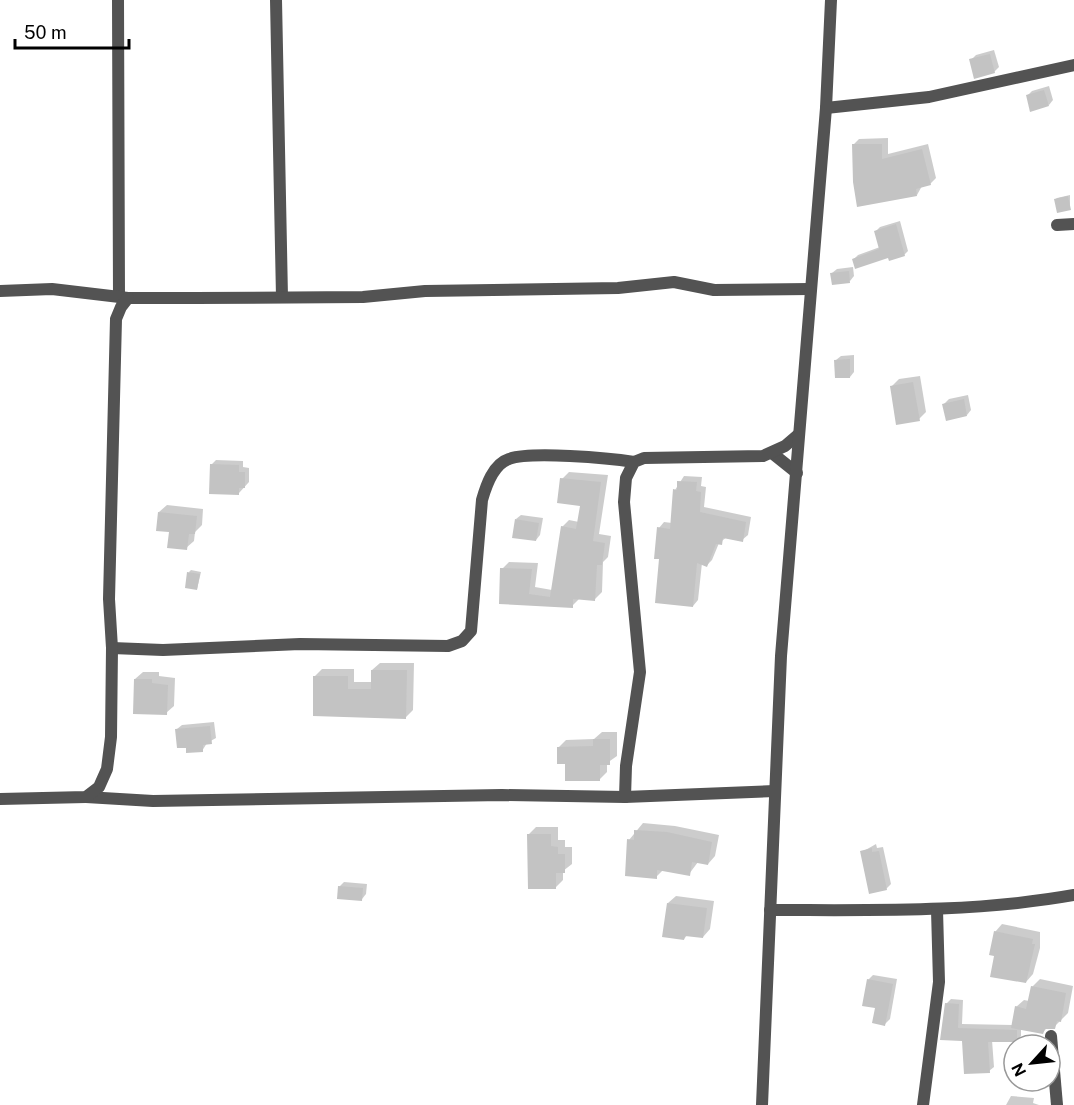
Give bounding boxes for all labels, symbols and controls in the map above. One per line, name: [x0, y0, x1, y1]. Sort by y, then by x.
scale bar: [15, 12, 129, 50]
text: 50 m: [24, 22, 67, 43]
north arrow: [1002, 1033, 1062, 1093]
text: N: [1008, 1060, 1030, 1079]

